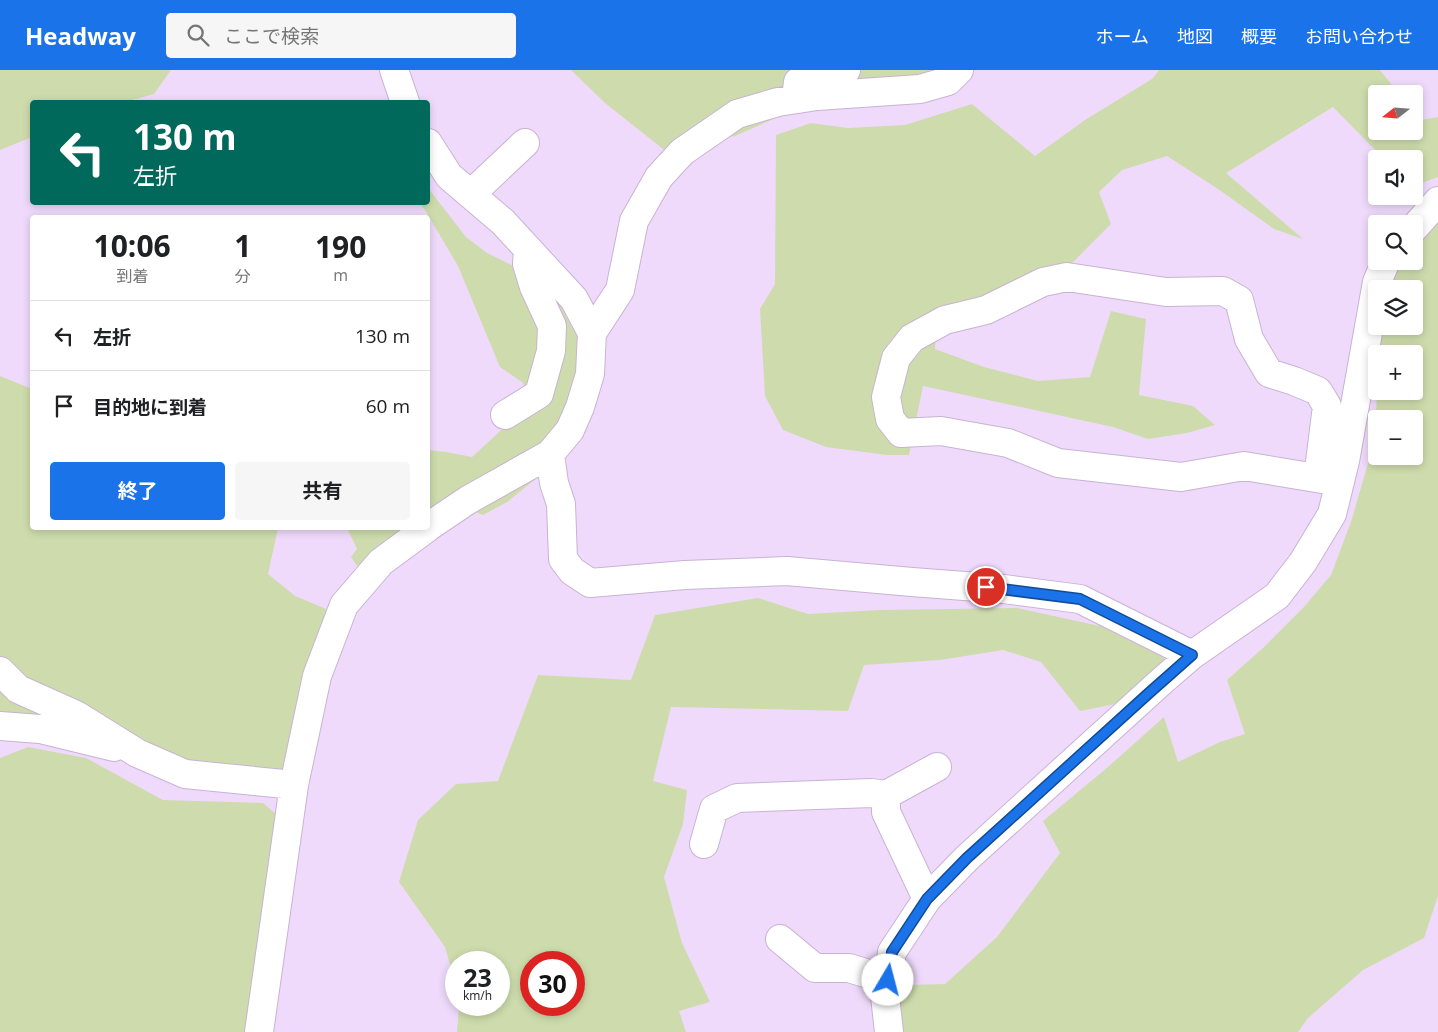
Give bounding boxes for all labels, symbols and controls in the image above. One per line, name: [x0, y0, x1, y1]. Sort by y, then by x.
search box: [166, 13, 516, 58]
text: Headway: [25, 19, 136, 52]
icon: search: [184, 21, 212, 49]
text: ここで検索: [224, 23, 319, 49]
text: ホーム: [1096, 24, 1149, 48]
text: 地図: [1177, 24, 1213, 48]
text: 概要: [1241, 24, 1277, 48]
text: お問い合わせ: [1305, 24, 1413, 48]
north arrow: [1368, 85, 1422, 140]
map controls: [1368, 85, 1423, 465]
text: 130 m: [133, 113, 237, 160]
icon: left: [50, 120, 115, 185]
button: sound: [1368, 150, 1423, 205]
text: 左折: [133, 160, 177, 190]
button: search: [1368, 215, 1423, 270]
text: 10:06: [94, 225, 171, 266]
text: 1: [234, 225, 251, 266]
text: 190: [315, 226, 366, 267]
text: m: [333, 264, 348, 286]
text: 到着: [116, 265, 148, 287]
text: 分: [235, 265, 251, 287]
button: layers: [1368, 280, 1423, 335]
icon: left: [50, 322, 78, 350]
text: 130 m: [355, 323, 410, 349]
text: 左折: [93, 324, 131, 350]
button: +: [1368, 345, 1423, 400]
icon: arrive: [50, 392, 78, 420]
text: 60 m: [366, 393, 410, 419]
text: 目的地に到着: [93, 394, 207, 420]
button: −: [1368, 410, 1423, 465]
button: 終了: [50, 462, 225, 520]
button: 共有: [235, 462, 410, 520]
pin: [965, 566, 1007, 608]
icon: arrive: [972, 573, 1000, 601]
speed limit sign: 30: [520, 951, 585, 1016]
position arrow: [861, 953, 913, 1005]
text: 23: [463, 960, 492, 994]
text: km/h: [463, 987, 492, 1004]

